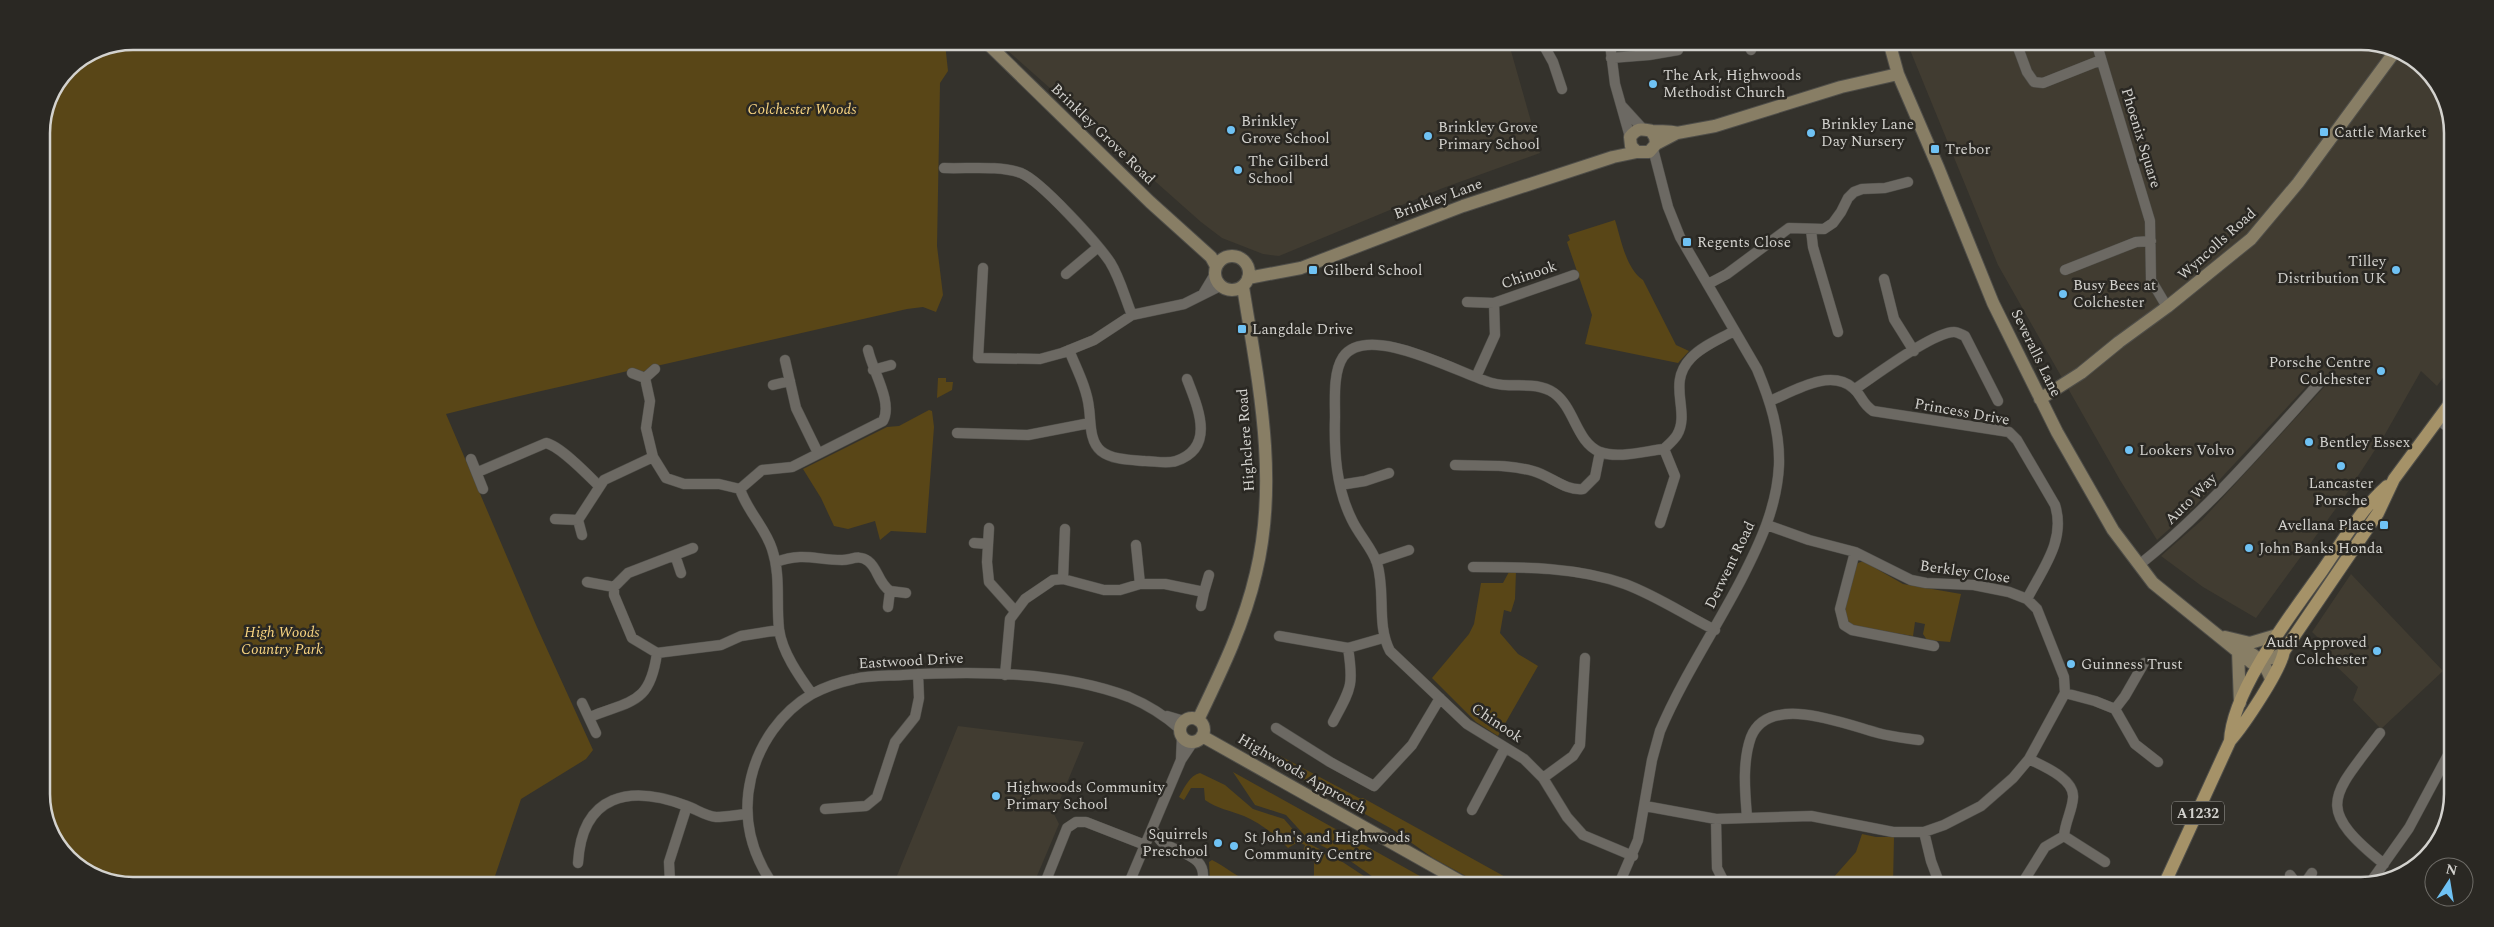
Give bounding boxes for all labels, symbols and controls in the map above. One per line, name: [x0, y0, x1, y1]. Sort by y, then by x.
place label: The Ark, Highwoods Methodist Church: [1663, 64, 1802, 104]
street label: Brinkley Grove Road: [1045, 78, 1161, 190]
marker: The Ark, Highwoods Methodist Church: [1647, 78, 1659, 90]
street label: Phoenix Square: [2115, 85, 2167, 191]
park label: Colchester Woods: [747, 98, 857, 121]
place label: Brinkley Grove School: [1241, 110, 1330, 150]
place label: Brinkley Lane Day Nursery: [1821, 113, 1914, 153]
place label: Brinkley Grove Primary School: [1438, 116, 1540, 156]
place label: Cattle Market: [2334, 121, 2427, 144]
marker: Brinkley Grove School: [1225, 124, 1237, 136]
marker: Cattle Market: [2318, 126, 2330, 138]
marker: Brinkley Lane Day Nursery: [1805, 127, 1817, 139]
marker: Brinkley Grove Primary School: [1422, 130, 1434, 142]
place label: Trebor: [1945, 138, 1990, 161]
marker: Trebor: [1929, 143, 1941, 155]
place label: The Gilberd School: [1248, 150, 1329, 190]
marker: The Gilberd School: [1232, 164, 1244, 176]
street label: Brinkley Lane: [1390, 172, 1486, 226]
street label: Wyncolls Road: [2173, 202, 2261, 286]
place label: Regents Close: [1697, 231, 1791, 254]
marker: Regents Close: [1681, 236, 1693, 248]
place label: Tilley Distribution UK: [2277, 250, 2387, 290]
street label: Chinook: [1498, 255, 1560, 295]
place label: Gilberd School: [1323, 259, 1422, 282]
marker: Gilberd School: [1307, 264, 1319, 276]
marker: Tilley Distribution UK: [2390, 264, 2402, 276]
place label: Busy Bees at Colchester: [2073, 274, 2156, 314]
marker: Busy Bees at Colchester: [2057, 288, 2069, 300]
street label: Severalls Lane: [2005, 305, 2067, 401]
place label: Langdale Drive: [1252, 318, 1353, 341]
marker: Langdale Drive: [1236, 323, 1248, 335]
place label: Porsche Centre Colchester: [2269, 351, 2371, 391]
marker: Porsche Centre Colchester: [2375, 365, 2387, 377]
street label: Highclere Road: [1231, 388, 1261, 492]
street label: Princess Drive: [1912, 392, 2012, 432]
place label: Bentley Essex: [2319, 431, 2411, 454]
marker: Bentley Essex: [2303, 436, 2315, 448]
place label: Lookers Volvo: [2139, 439, 2234, 462]
marker: Lookers Volvo: [2123, 444, 2135, 456]
marker: Lancaster Porsche: [2335, 460, 2347, 472]
street label: Auto Way: [2160, 467, 2223, 530]
place label: Lancaster Porsche: [2309, 472, 2374, 512]
place label: Avellana Place: [2277, 514, 2374, 537]
street label: Derwent Road: [1699, 517, 1761, 613]
marker: Avellana Place: [2378, 519, 2390, 531]
place label: John Banks Honda: [2259, 537, 2383, 560]
marker: John Banks Honda: [2243, 542, 2255, 554]
street label: Berkley Close: [1918, 554, 2012, 590]
park label: High Woods Country Park: [241, 621, 323, 661]
place label: Audi Approved Colchester: [2266, 631, 2367, 671]
marker: Audi Approved Colchester: [2371, 645, 2383, 657]
street label: Eastwood Drive: [858, 647, 964, 675]
place label: Guinness Trust: [2081, 653, 2183, 676]
marker: Guinness Trust: [2065, 658, 2077, 670]
street label: Chinook: [1467, 697, 1527, 749]
street label: Highwoods Approach: [1233, 728, 1371, 820]
place label: Highwoods Community Primary School: [1006, 776, 1166, 816]
marker: Highwoods Community Primary School: [990, 790, 1002, 802]
road number: A1232: [2172, 801, 2224, 824]
place label: Squirrels Preschool: [1142, 823, 1208, 863]
place label: St John's and Highwoods Community Centre: [1244, 826, 1410, 866]
marker: Squirrels Preschool: [1212, 837, 1224, 849]
marker: St John's and Highwoods Community Centre: [1228, 840, 1240, 852]
north arrow: [2424, 857, 2474, 907]
text: N: [2444, 858, 2459, 881]

